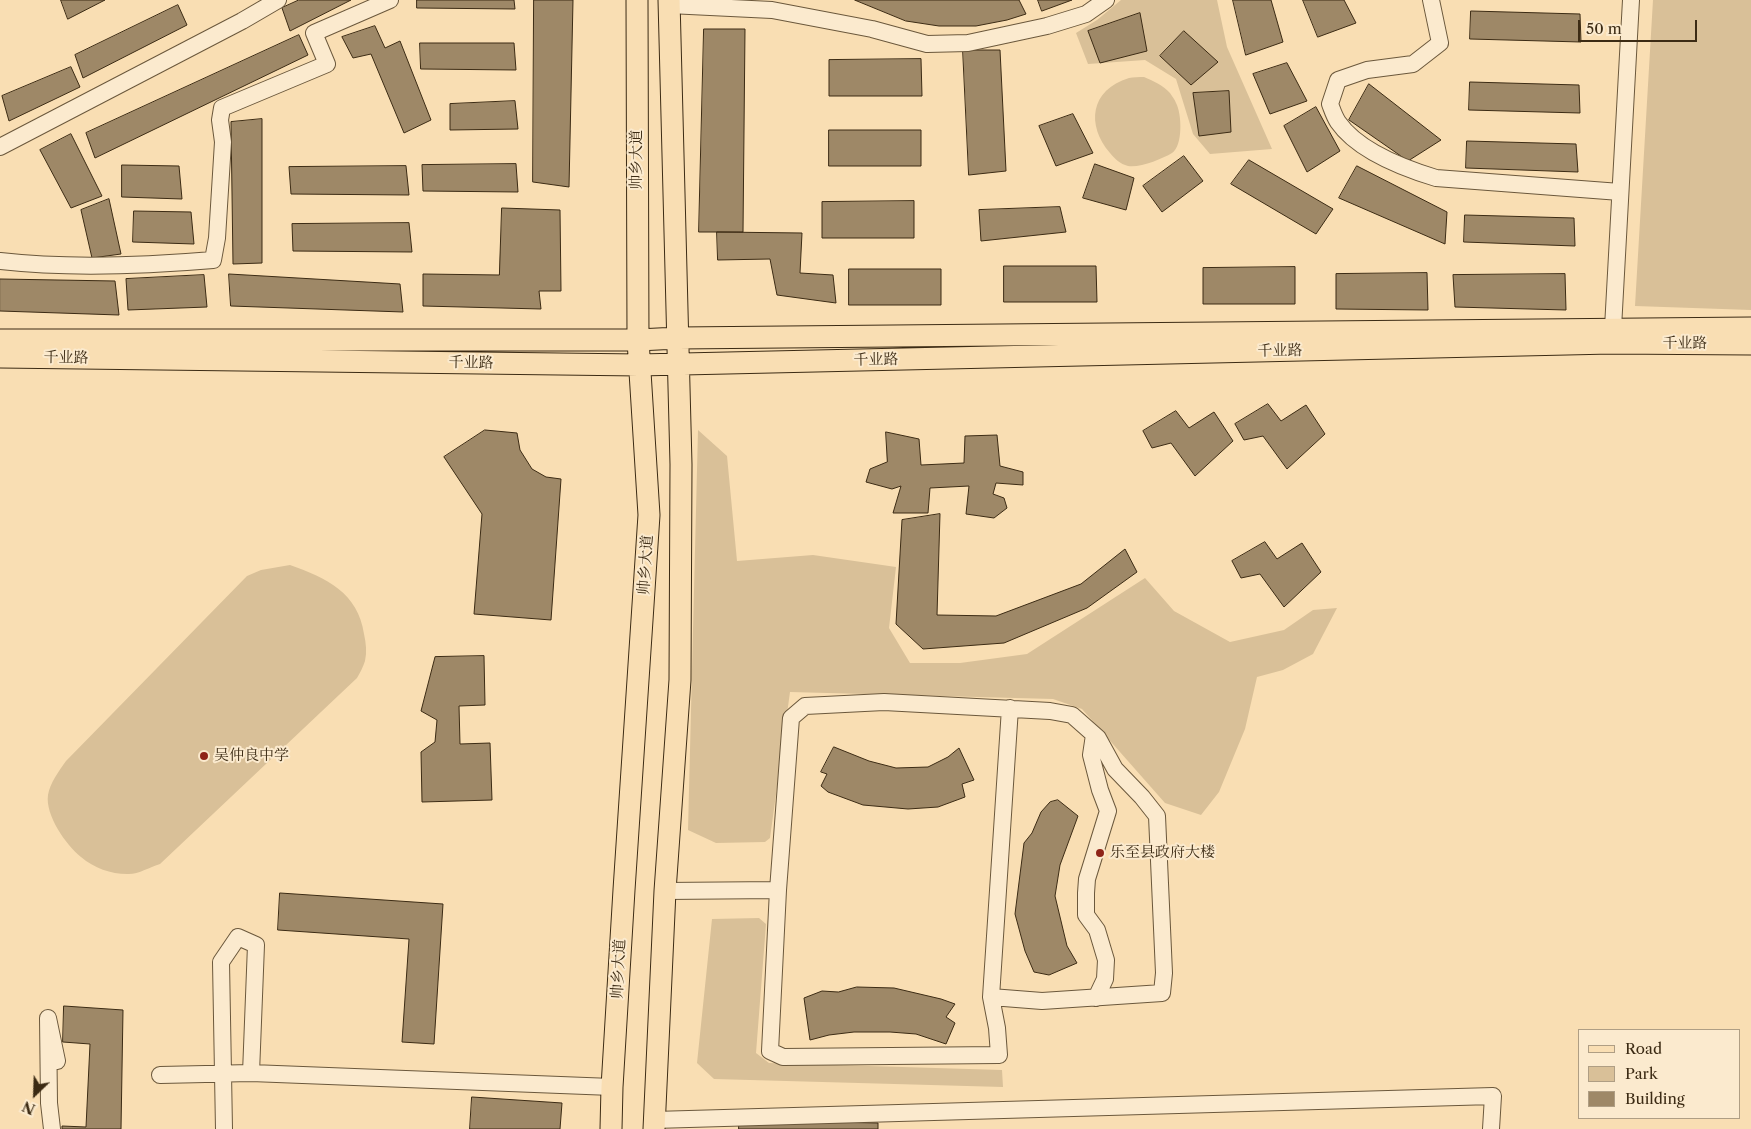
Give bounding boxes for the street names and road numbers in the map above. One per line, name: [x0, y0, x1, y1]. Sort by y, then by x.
street label: 帅乡大道: [628, 130, 646, 190]
street label: 千业路: [1663, 335, 1707, 353]
street label: 千业路: [1257, 342, 1303, 360]
street label: 千业路: [43, 349, 89, 367]
street label: 千业路: [853, 351, 899, 369]
street label: 千业路: [448, 354, 494, 372]
street label: 帅乡大道: [635, 534, 657, 596]
street label: 帅乡大道: [608, 939, 630, 999]

